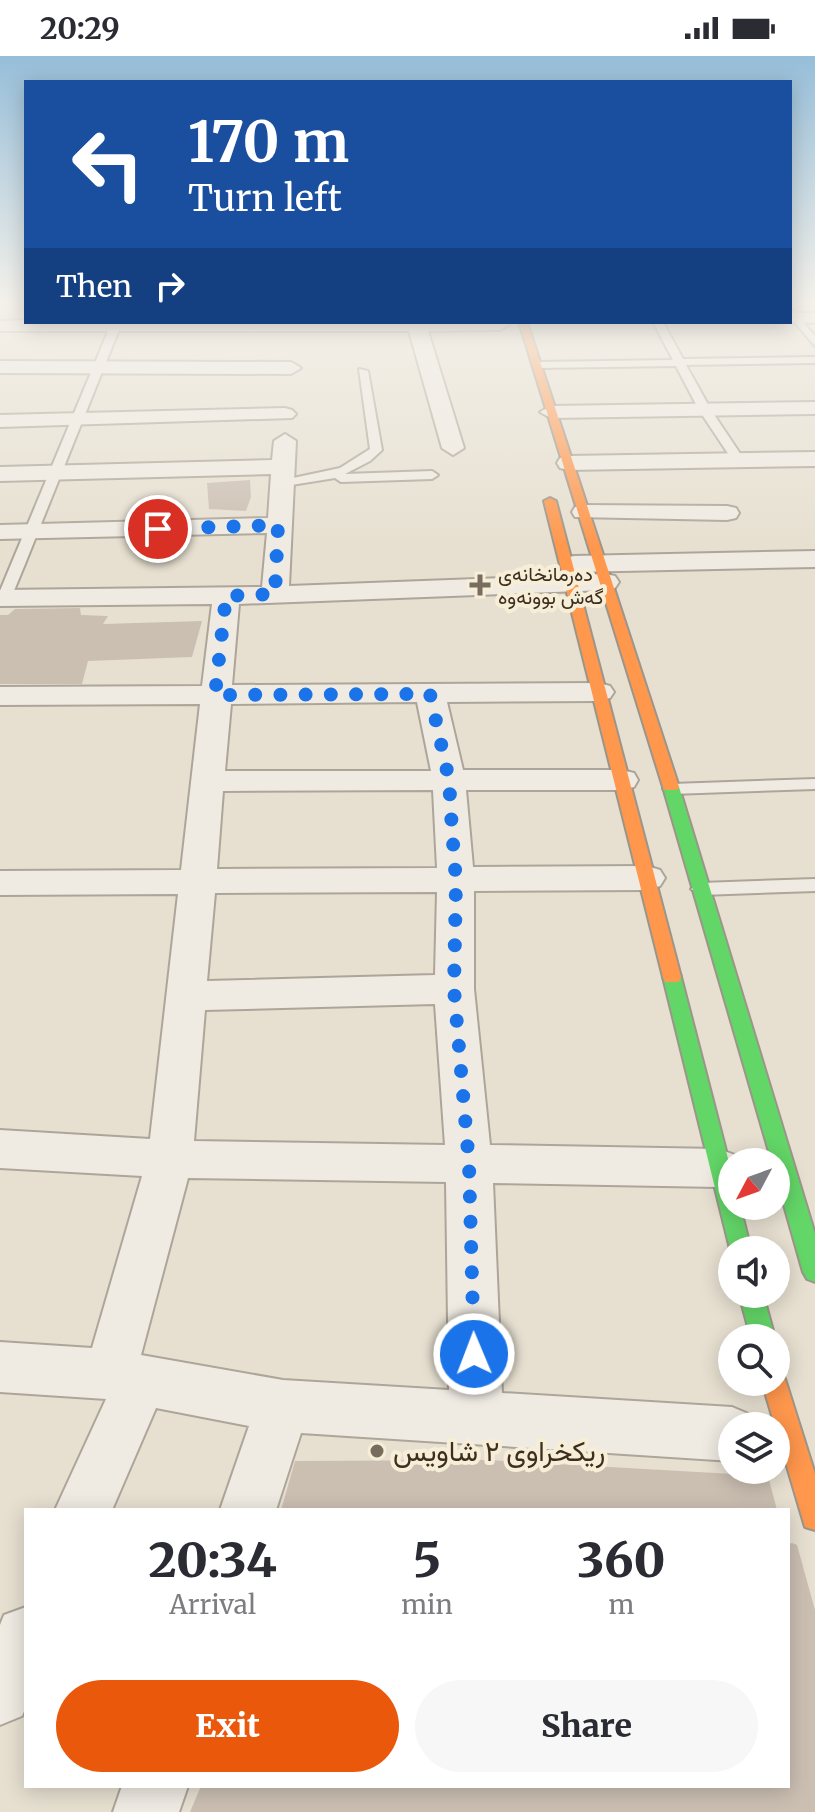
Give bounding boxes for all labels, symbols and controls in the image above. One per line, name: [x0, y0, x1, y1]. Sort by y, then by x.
text: 20:29: [40, 9, 120, 47]
text: 170 m: [188, 107, 349, 177]
icon: left: [56, 112, 160, 216]
text: Turn left: [188, 176, 342, 221]
icon: right: [148, 264, 192, 308]
text: Then: [56, 267, 132, 305]
pin: [124, 495, 192, 563]
icon: arrive: [136, 507, 180, 551]
place label: دەرمانخانەی گەش بوونەوە: [498, 561, 604, 610]
marker: دەرمانخانەی گەش بوونەوە: [469, 574, 491, 596]
north arrow: [718, 1148, 790, 1220]
map controls: [718, 1148, 790, 1484]
button: sound: [718, 1236, 790, 1308]
position arrow: [432, 1312, 516, 1396]
button: search: [718, 1324, 790, 1396]
button: layers: [718, 1412, 790, 1484]
place label: ريكخراوى ۲ شاويس: [393, 1433, 605, 1469]
marker: ريكخراوى ۲ شاويس: [368, 1442, 386, 1460]
text: 20:34: [148, 1530, 277, 1590]
text: 5: [413, 1530, 441, 1590]
text: 360: [577, 1530, 666, 1590]
text: Arrival: [169, 1588, 256, 1621]
text: min: [401, 1588, 453, 1621]
text: m: [608, 1588, 634, 1621]
button: Exit: [56, 1680, 399, 1772]
button: Share: [415, 1680, 758, 1772]

